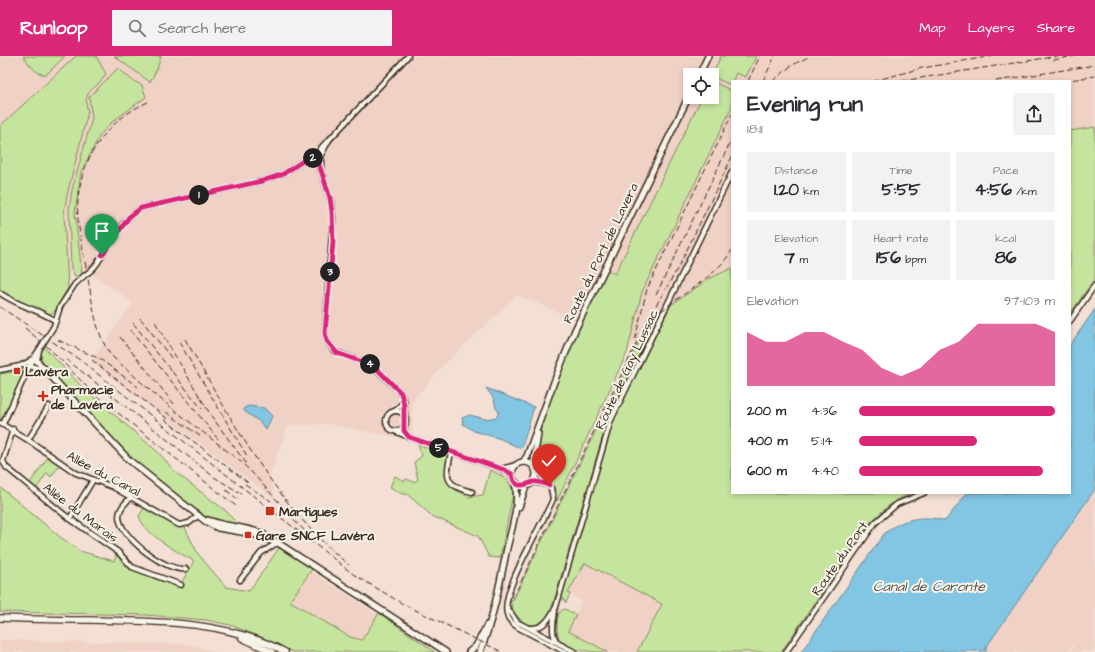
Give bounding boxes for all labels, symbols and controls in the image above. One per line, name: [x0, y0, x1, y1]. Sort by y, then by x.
search box: [112, 10, 392, 46]
text: Runloop: [20, 15, 88, 42]
icon: search: [126, 17, 148, 39]
text: Search here: [158, 18, 246, 39]
text: Map: [919, 18, 946, 38]
text: Layers: [968, 18, 1015, 38]
text: Share: [1037, 18, 1075, 38]
map controls: [683, 68, 719, 104]
button: locate: [683, 68, 719, 104]
text: Evening run: [747, 89, 863, 120]
button: share: [1013, 93, 1055, 135]
text: 18:11: [747, 120, 763, 138]
pin: 2: [303, 148, 323, 168]
text: 2: [310, 150, 316, 165]
text: Distance: [775, 163, 818, 178]
text: Time: [889, 163, 913, 178]
text: Pace: [993, 163, 1018, 178]
text: 1.20: [774, 178, 799, 202]
text: 5:55: [882, 178, 920, 202]
text: 4:56: [975, 178, 1012, 202]
street label: Route du Port de Lavera: [559, 180, 643, 327]
text: km: [799, 184, 819, 199]
text: /km: [1012, 184, 1037, 199]
pin: 1: [189, 185, 209, 205]
text: 1: [198, 187, 200, 202]
pin: [85, 214, 119, 255]
icon: arrive: [91, 220, 113, 242]
text: Elevation: [775, 231, 818, 246]
text: Heart rate: [873, 231, 929, 246]
text: kcal: [995, 231, 1016, 246]
text: 7: [785, 246, 795, 270]
text: 156: [876, 246, 901, 270]
text: 86: [995, 246, 1017, 270]
text: m: [795, 252, 808, 267]
text: bpm: [901, 252, 926, 267]
pin: 3: [320, 262, 340, 282]
text: 3: [327, 264, 333, 279]
text: Elevation: [747, 292, 798, 310]
text: 97–103 m: [1004, 292, 1055, 310]
street label: Route de Gay Lussac: [591, 306, 664, 433]
pin: 4: [360, 354, 380, 374]
text: 4: [366, 356, 374, 371]
place label: Lavéra: [25, 363, 69, 381]
marker: Lavéra: [12, 366, 22, 376]
place label: Pharmacie de Lavéra: [50, 381, 113, 414]
marker: Pharmacie de Lavéra: [38, 391, 48, 401]
text: 200 m: [747, 402, 786, 420]
text: 4:36: [811, 402, 837, 420]
text: 400 m: [747, 432, 788, 450]
text: 5:14: [811, 432, 833, 450]
pin: 5: [429, 438, 449, 458]
text: 5: [435, 440, 443, 455]
pin: [532, 444, 566, 485]
street label: Allée du Canal: [63, 447, 144, 501]
icon: check: [538, 450, 560, 472]
text: 600 m: [747, 462, 787, 480]
text: 4:40: [811, 462, 839, 480]
street label: Allée du Marais: [39, 479, 122, 547]
place label: Martigues: [279, 503, 338, 523]
marker: Martigues: [264, 505, 276, 517]
street label: Route du Port: [807, 517, 873, 599]
place label: Gare SNCF Lavéra: [256, 527, 375, 545]
marker: Gare SNCF Lavéra: [243, 530, 253, 540]
water label: Canal de Caronte: [873, 577, 987, 597]

